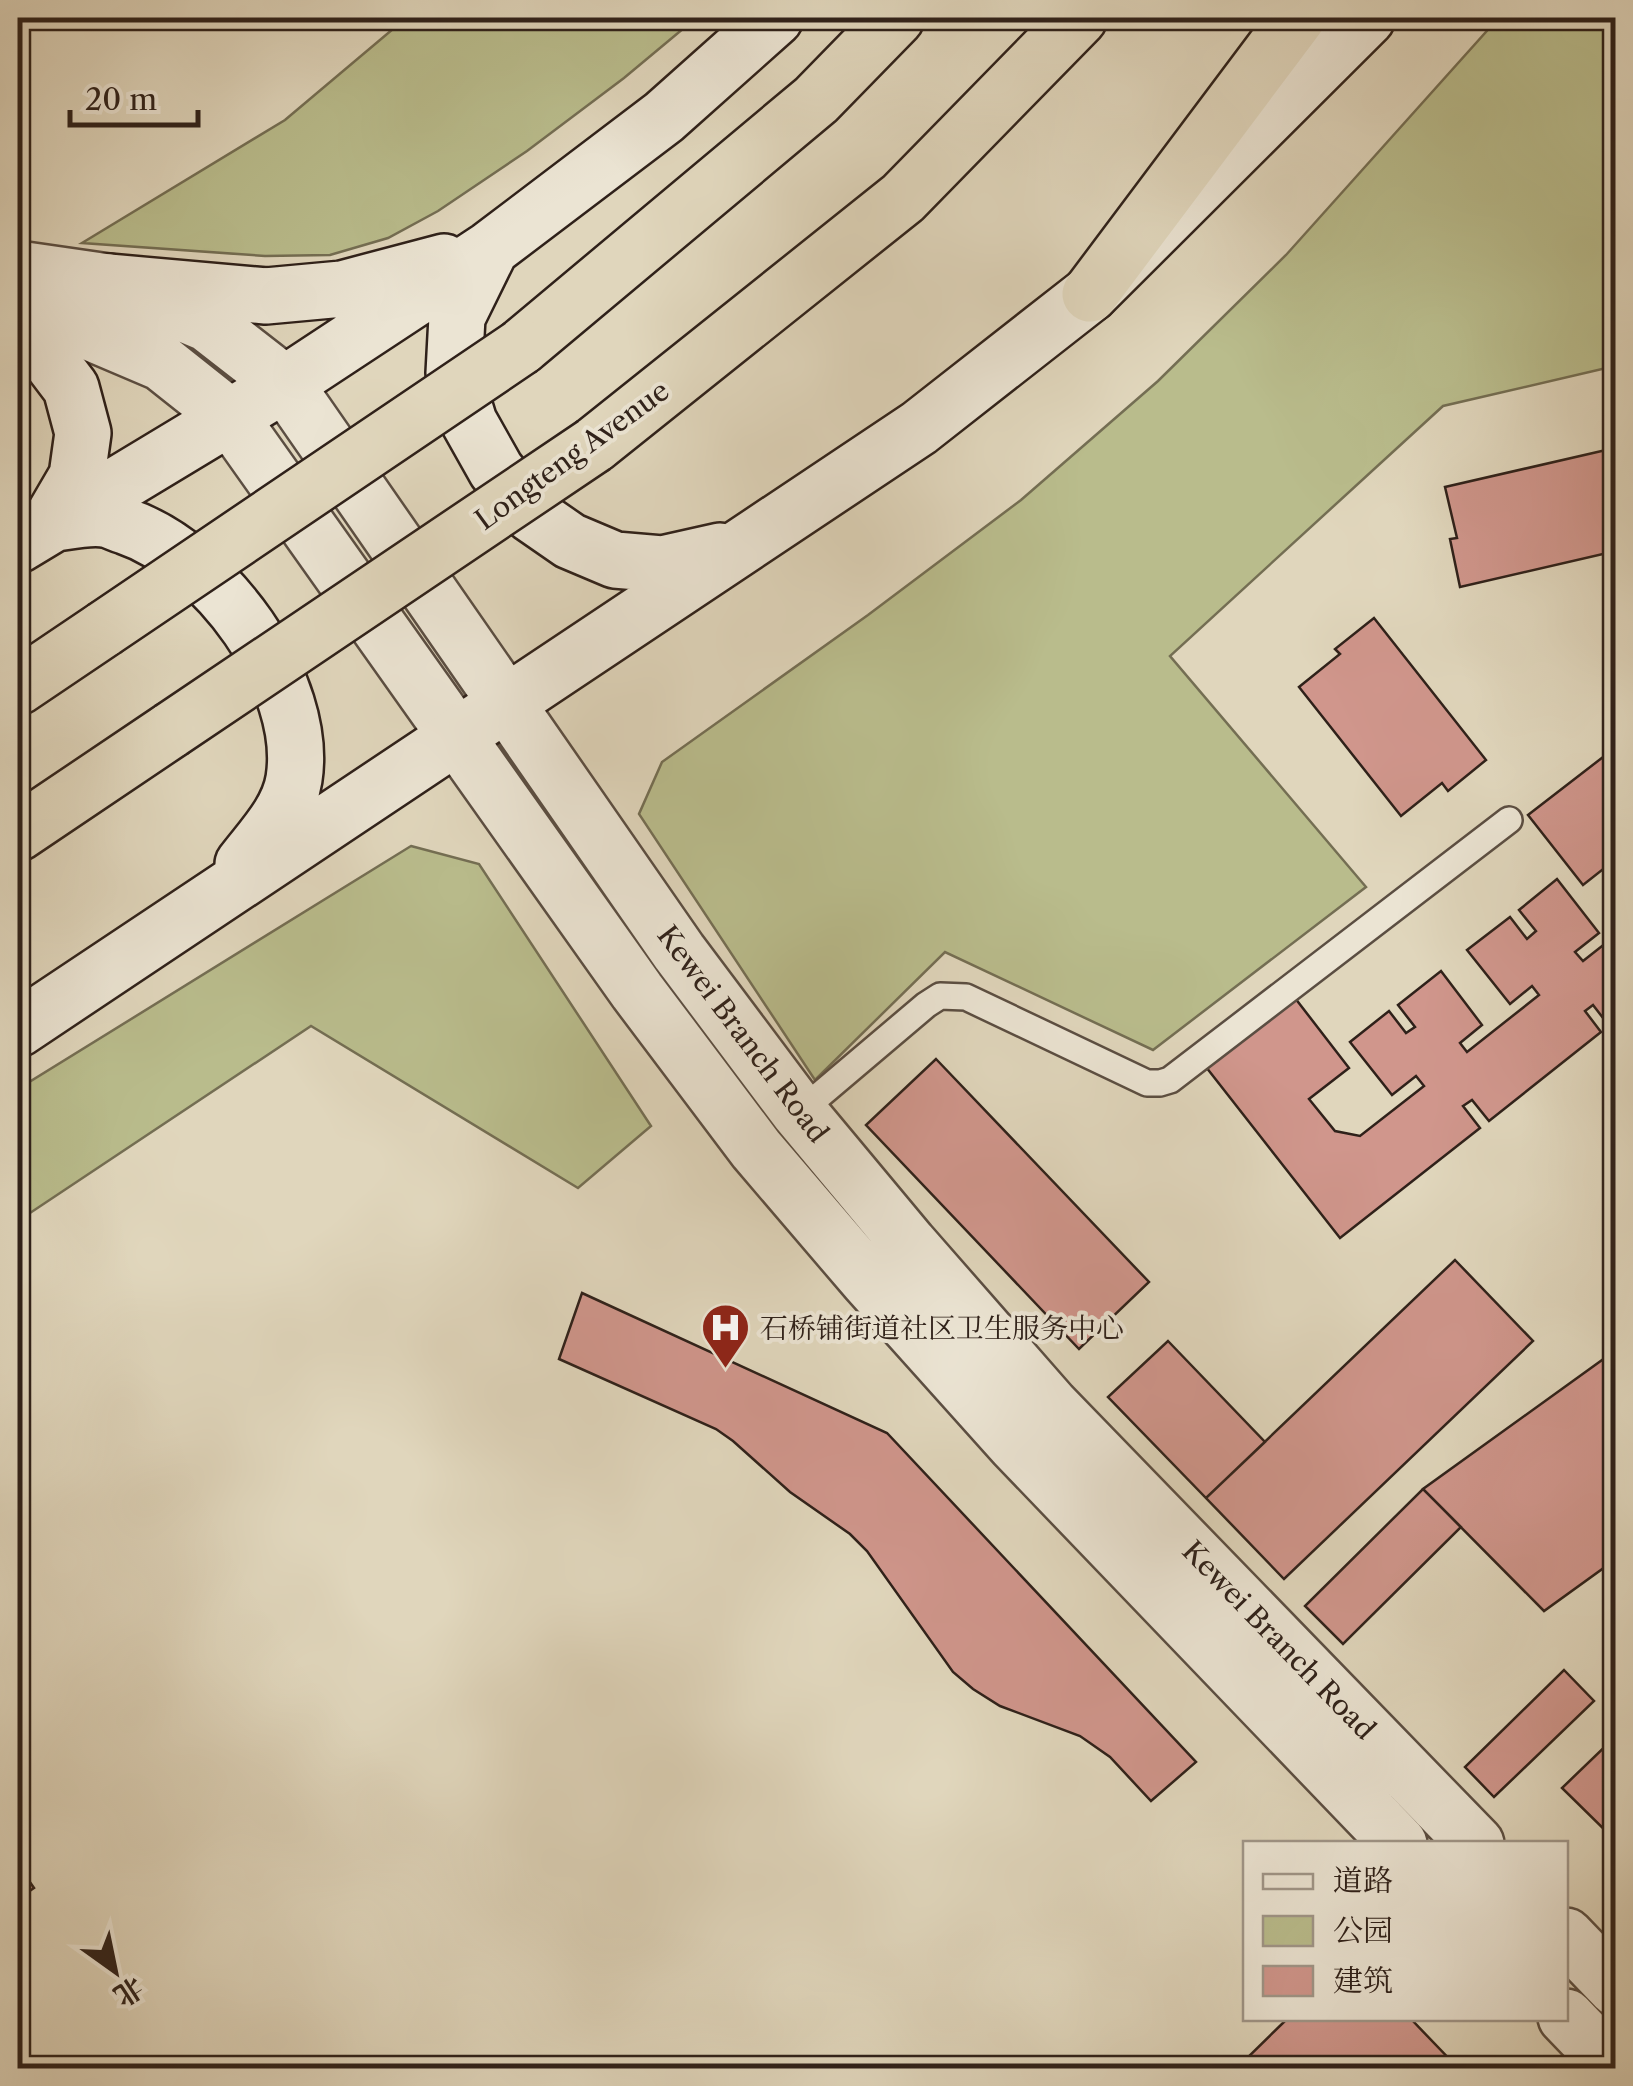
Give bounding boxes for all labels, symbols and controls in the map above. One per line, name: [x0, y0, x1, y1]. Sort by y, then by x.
scale bar: [70, 65, 198, 127]
text: 20 m: [85, 81, 157, 118]
street label: Longteng Avenue: [468, 373, 676, 537]
street label: Kewei Branch Road: [650, 919, 836, 1149]
hospital icon: 石桥铺街道社区卫生服务中心: [699, 1302, 751, 1370]
place label: 石桥铺街道社区卫生服务中心: [760, 1311, 1124, 1345]
street label: Kewei Branch Road: [1176, 1534, 1382, 1746]
legend: [1243, 1841, 1568, 2021]
text: 道路: [1333, 1862, 1393, 1899]
text: 公园: [1333, 1912, 1393, 1949]
north arrow: [65, 1921, 165, 2021]
text: 建筑: [1333, 1962, 1393, 1999]
text: 北: [108, 1970, 150, 2014]

